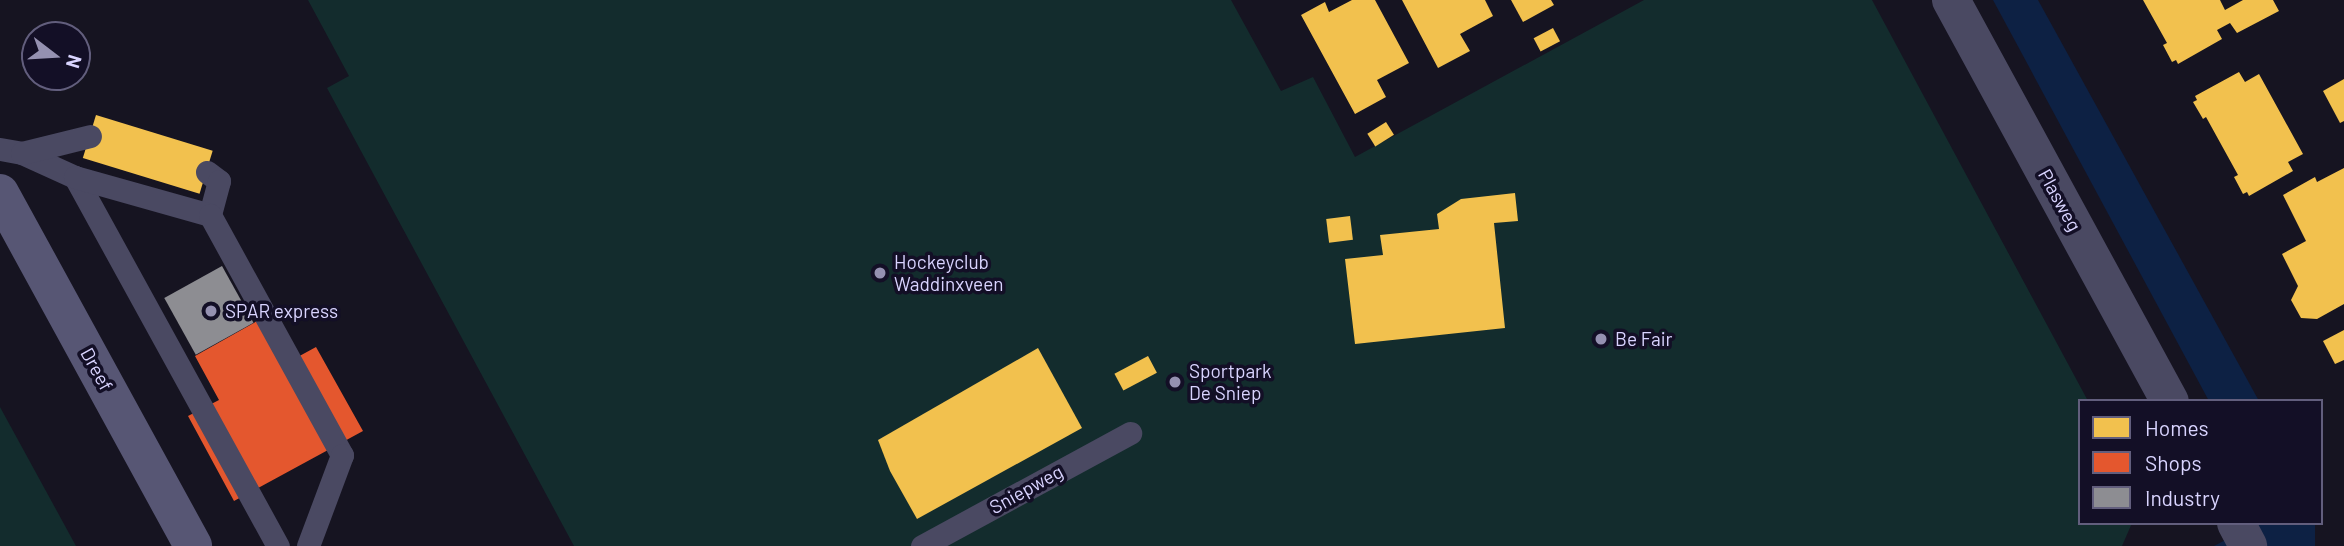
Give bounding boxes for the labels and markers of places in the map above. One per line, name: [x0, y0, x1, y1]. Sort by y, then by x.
place label: Hockeyclub Waddinxveen: [894, 251, 1004, 295]
marker: Hockeyclub Waddinxveen: [872, 265, 888, 281]
place label: SPAR express: [225, 300, 338, 322]
marker: SPAR express: [203, 303, 219, 319]
place label: Be Fair: [1615, 328, 1672, 350]
marker: Be Fair: [1593, 331, 1609, 347]
place label: Sportpark De Sniep: [1189, 360, 1272, 404]
marker: Sportpark De Sniep: [1167, 374, 1183, 390]

